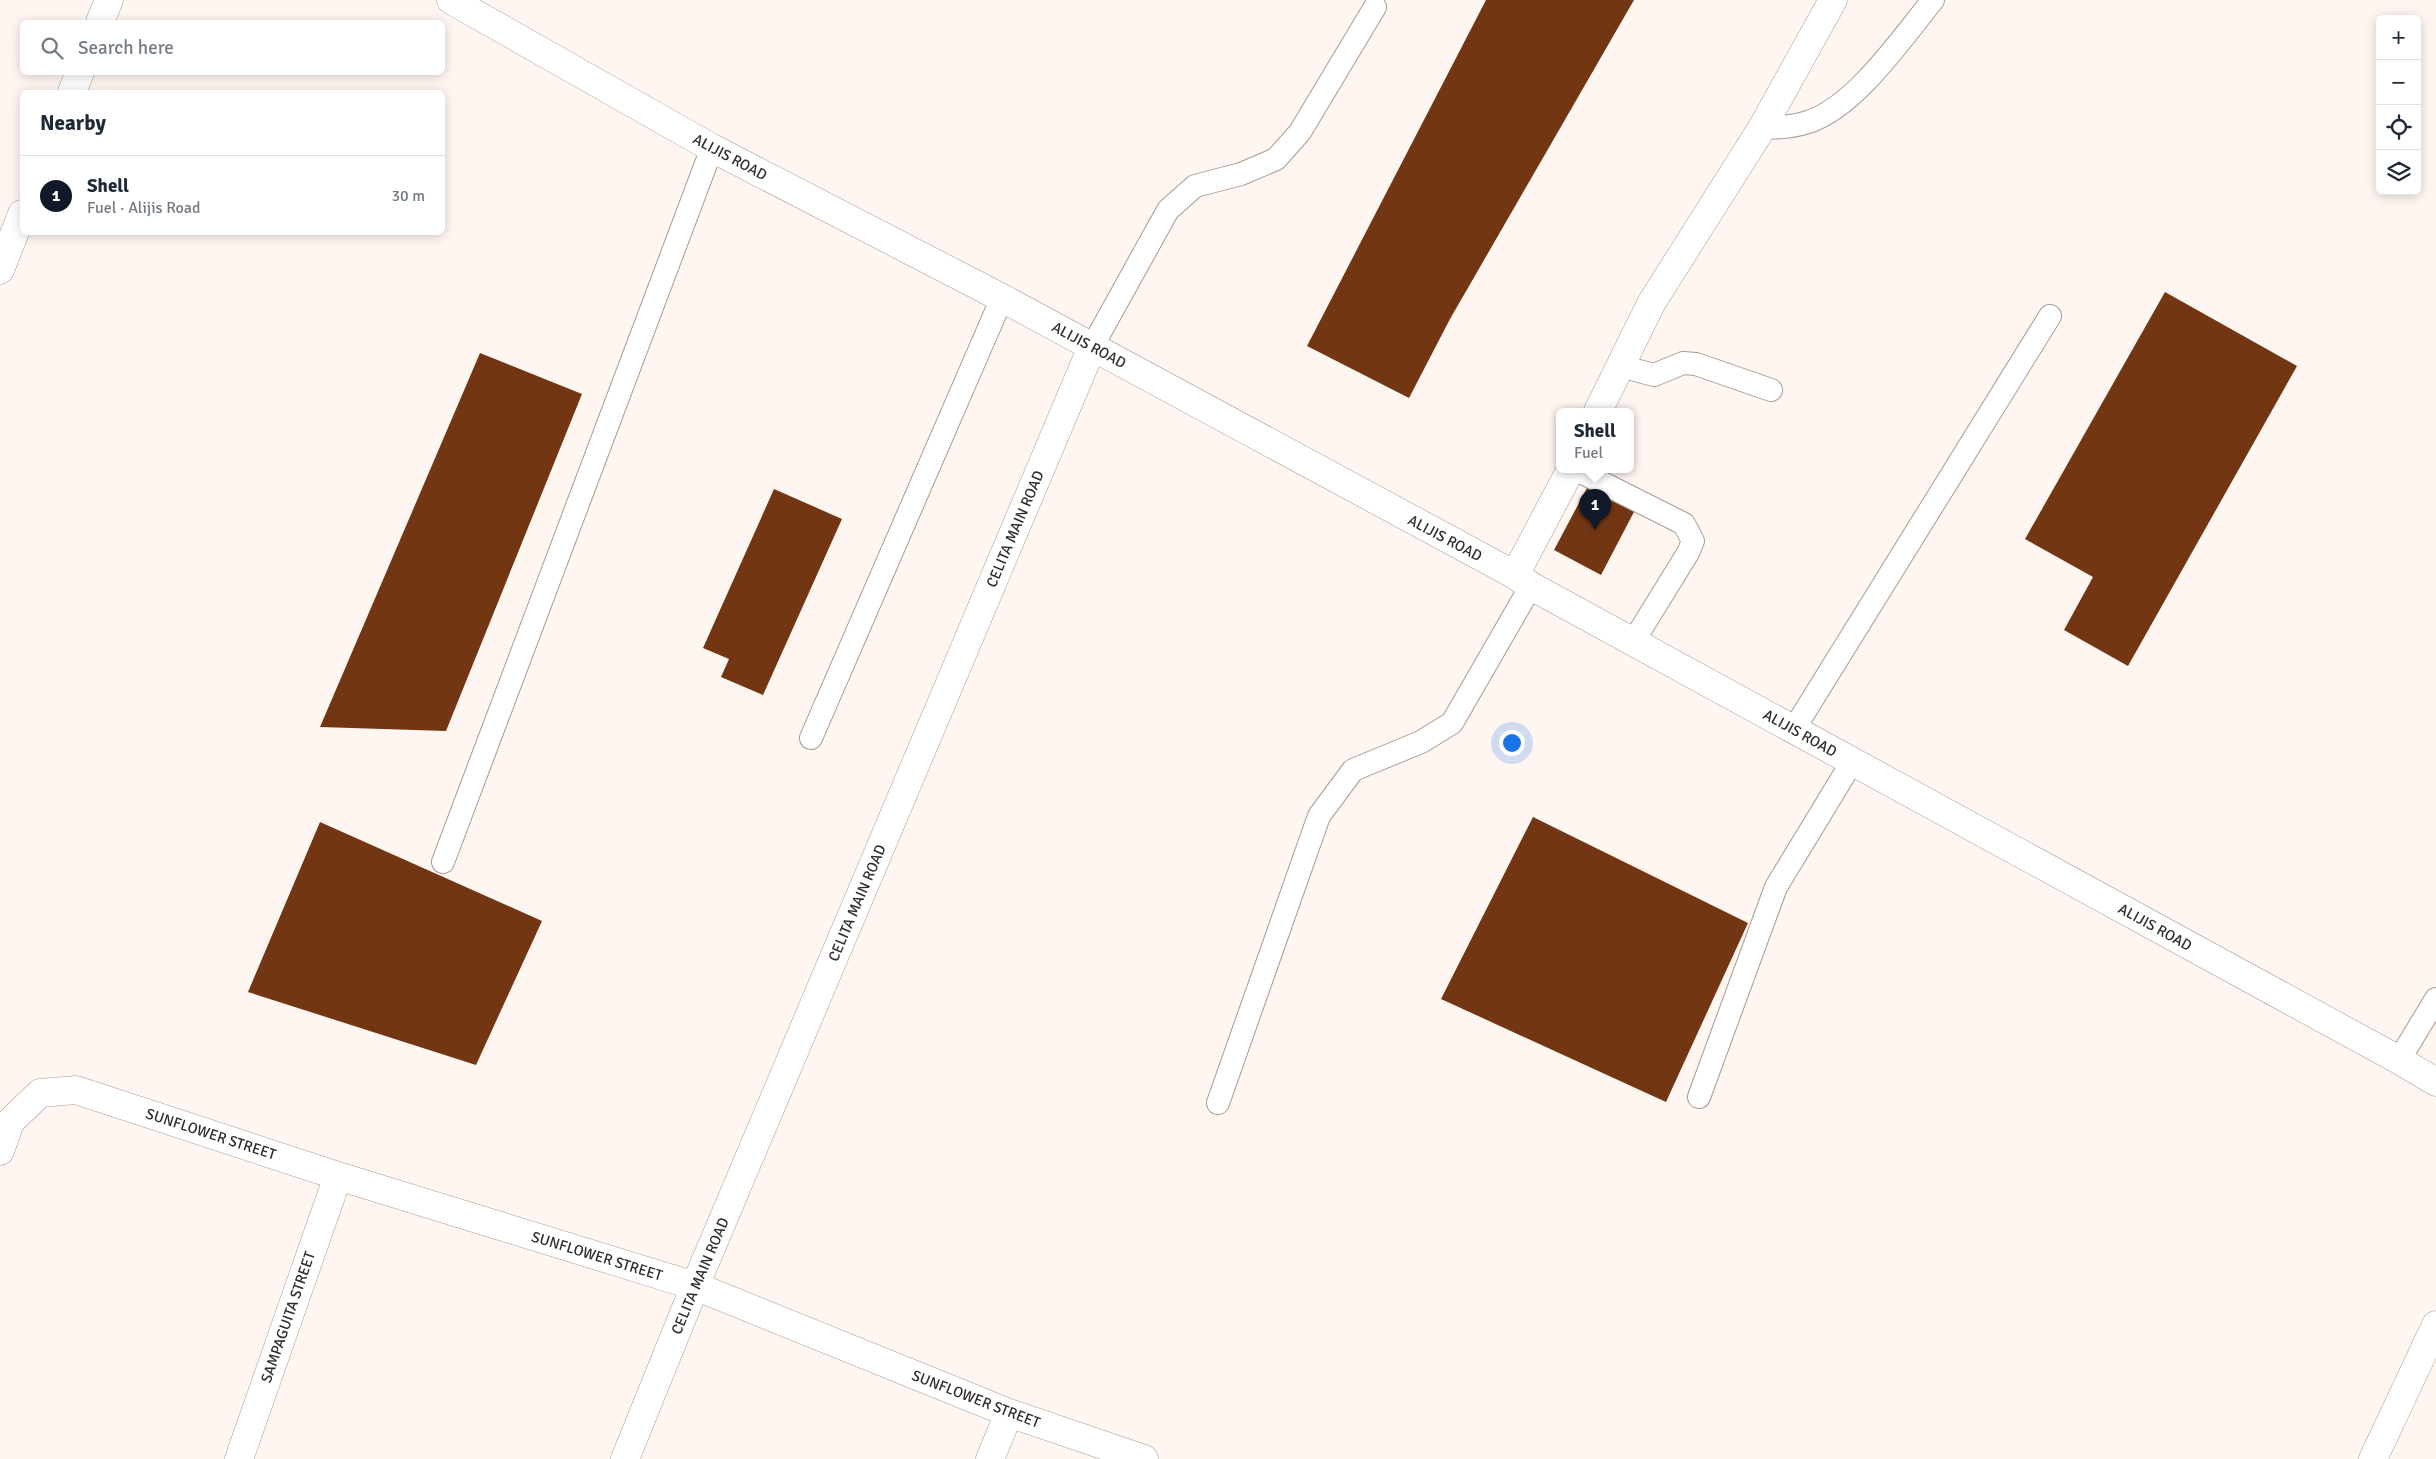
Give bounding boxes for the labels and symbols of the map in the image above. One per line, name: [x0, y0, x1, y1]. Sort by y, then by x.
street label: ALIJIS ROAD: [690, 130, 770, 184]
street label: ALIJIS ROAD: [1049, 318, 1129, 372]
street label: CELITA MAIN ROAD: [982, 468, 1048, 590]
pin: 1: [1579, 489, 1611, 530]
street label: ALIJIS ROAD: [1405, 511, 1485, 565]
street label: ALIJIS ROAD: [1760, 705, 1840, 761]
your location: [1499, 730, 1525, 756]
street label: CELITA MAIN ROAD: [824, 842, 890, 964]
street label: ALIJIS ROAD: [2115, 899, 2195, 955]
street label: SUNFLOWER STREET: [144, 1104, 279, 1164]
street label: CELITA MAIN ROAD: [667, 1215, 733, 1337]
street label: SUNFLOWER STREET: [529, 1228, 665, 1285]
street label: SAMPAGUITA STREET: [257, 1248, 319, 1385]
street label: SUNFLOWER STREET: [909, 1366, 1043, 1432]

